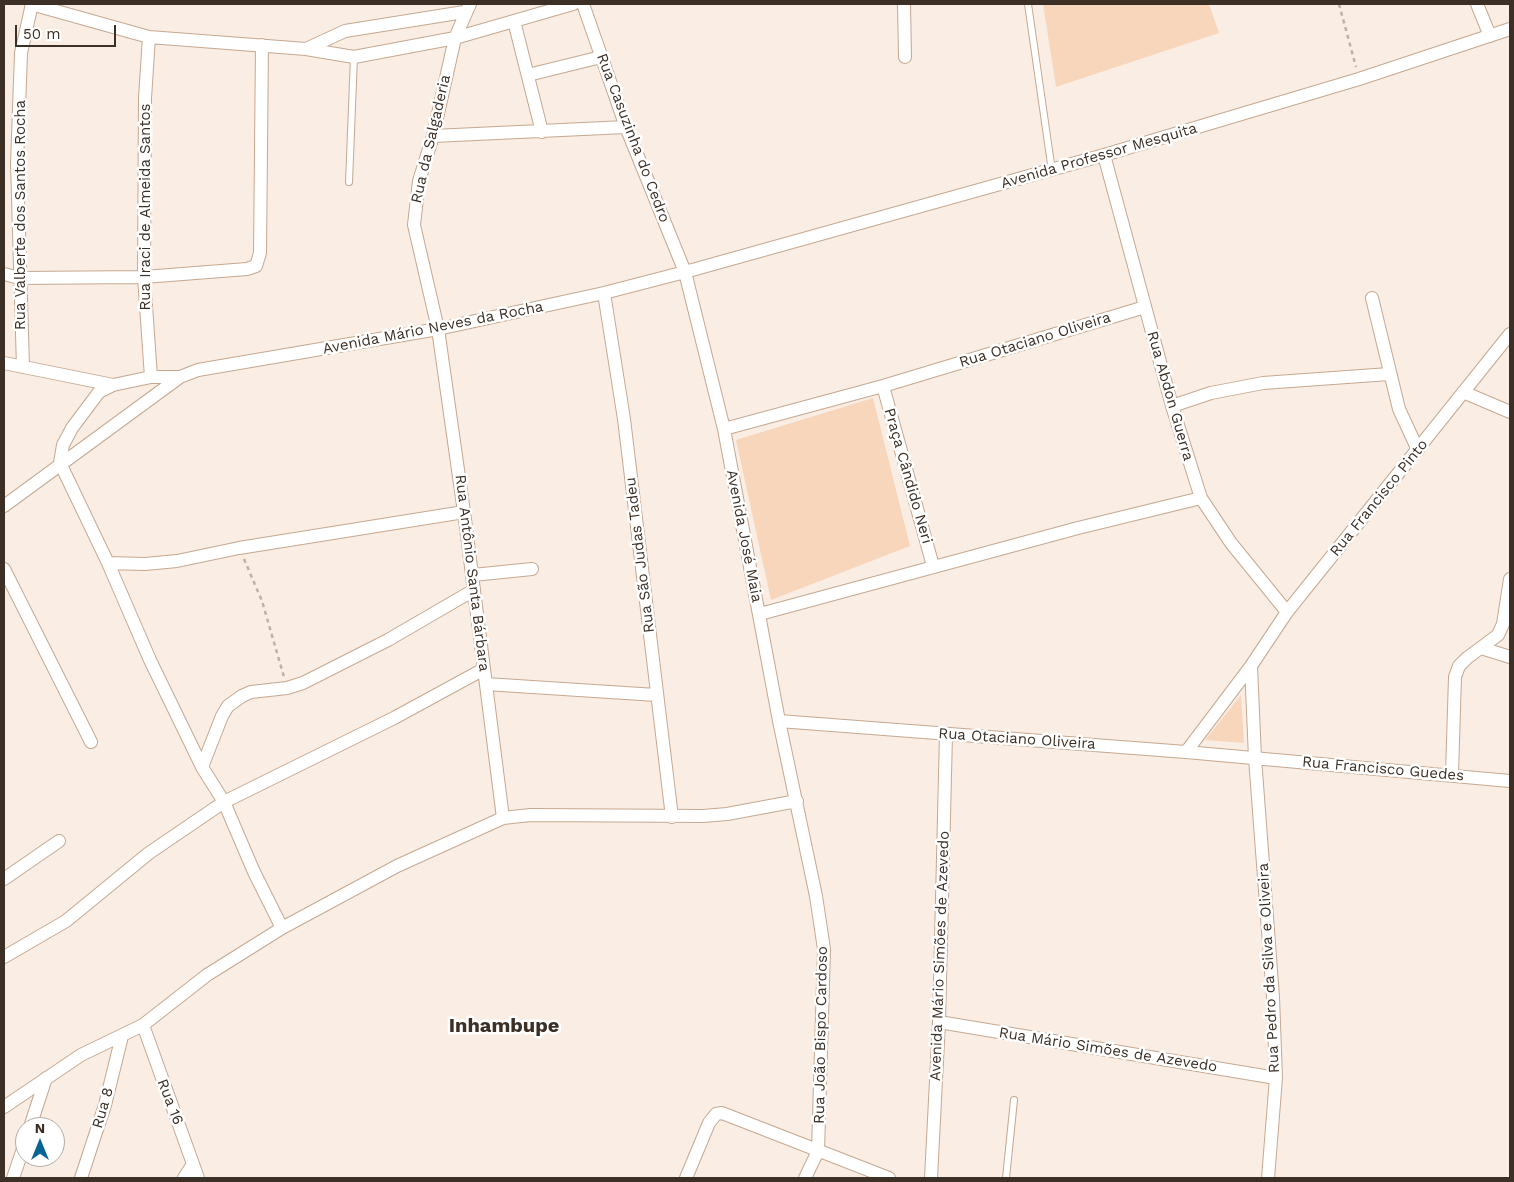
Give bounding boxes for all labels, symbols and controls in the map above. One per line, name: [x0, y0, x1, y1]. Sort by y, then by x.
scale bar: [18, 15, 119, 47]
text: 50 m: [23, 25, 60, 43]
street label: Rua Casuzinha do Cedro: [592, 51, 674, 225]
street label: Rua da Salgaderia: [407, 73, 455, 205]
street label: Rua Valberte dos Santos Rocha: [12, 100, 30, 330]
street label: Rua Iraci de Almeida Santos: [137, 104, 155, 310]
street label: Avenida Professor Mesquita: [999, 119, 1199, 193]
street label: Avenida Mário Neves da Rocha: [321, 298, 545, 358]
street label: Rua Otaciano Oliveira: [957, 308, 1113, 372]
street label: Rua Abdon Guerra: [1143, 329, 1197, 463]
street label: Praça Cândido Neri: [880, 406, 936, 546]
street label: Rua Francisco Pinto: [1326, 436, 1432, 560]
street label: Avenida José Maia: [722, 468, 766, 604]
street label: Rua Antônio Santa Bárbara: [451, 474, 493, 672]
street label: Rua São Judas Tadeu: [622, 476, 658, 634]
street label: Rua Otaciano Oliveira: [938, 725, 1096, 753]
street label: Rua Francisco Guedes: [1301, 753, 1465, 785]
street label: Avenida Mário Simões de Azevedo: [927, 831, 953, 1081]
street label: Rua Pedro da Silva e Oliveira: [1255, 863, 1283, 1073]
street label: Rua João Bispo Cardoso: [810, 946, 832, 1124]
district label: Inhambupe: [449, 1014, 559, 1038]
street label: Rua Mário Simões de Azevedo: [998, 1024, 1218, 1076]
street label: Rua 16: [153, 1077, 187, 1127]
street label: Rua 8: [89, 1085, 117, 1131]
north arrow: [15, 1117, 65, 1167]
text: N: [35, 1120, 45, 1136]

